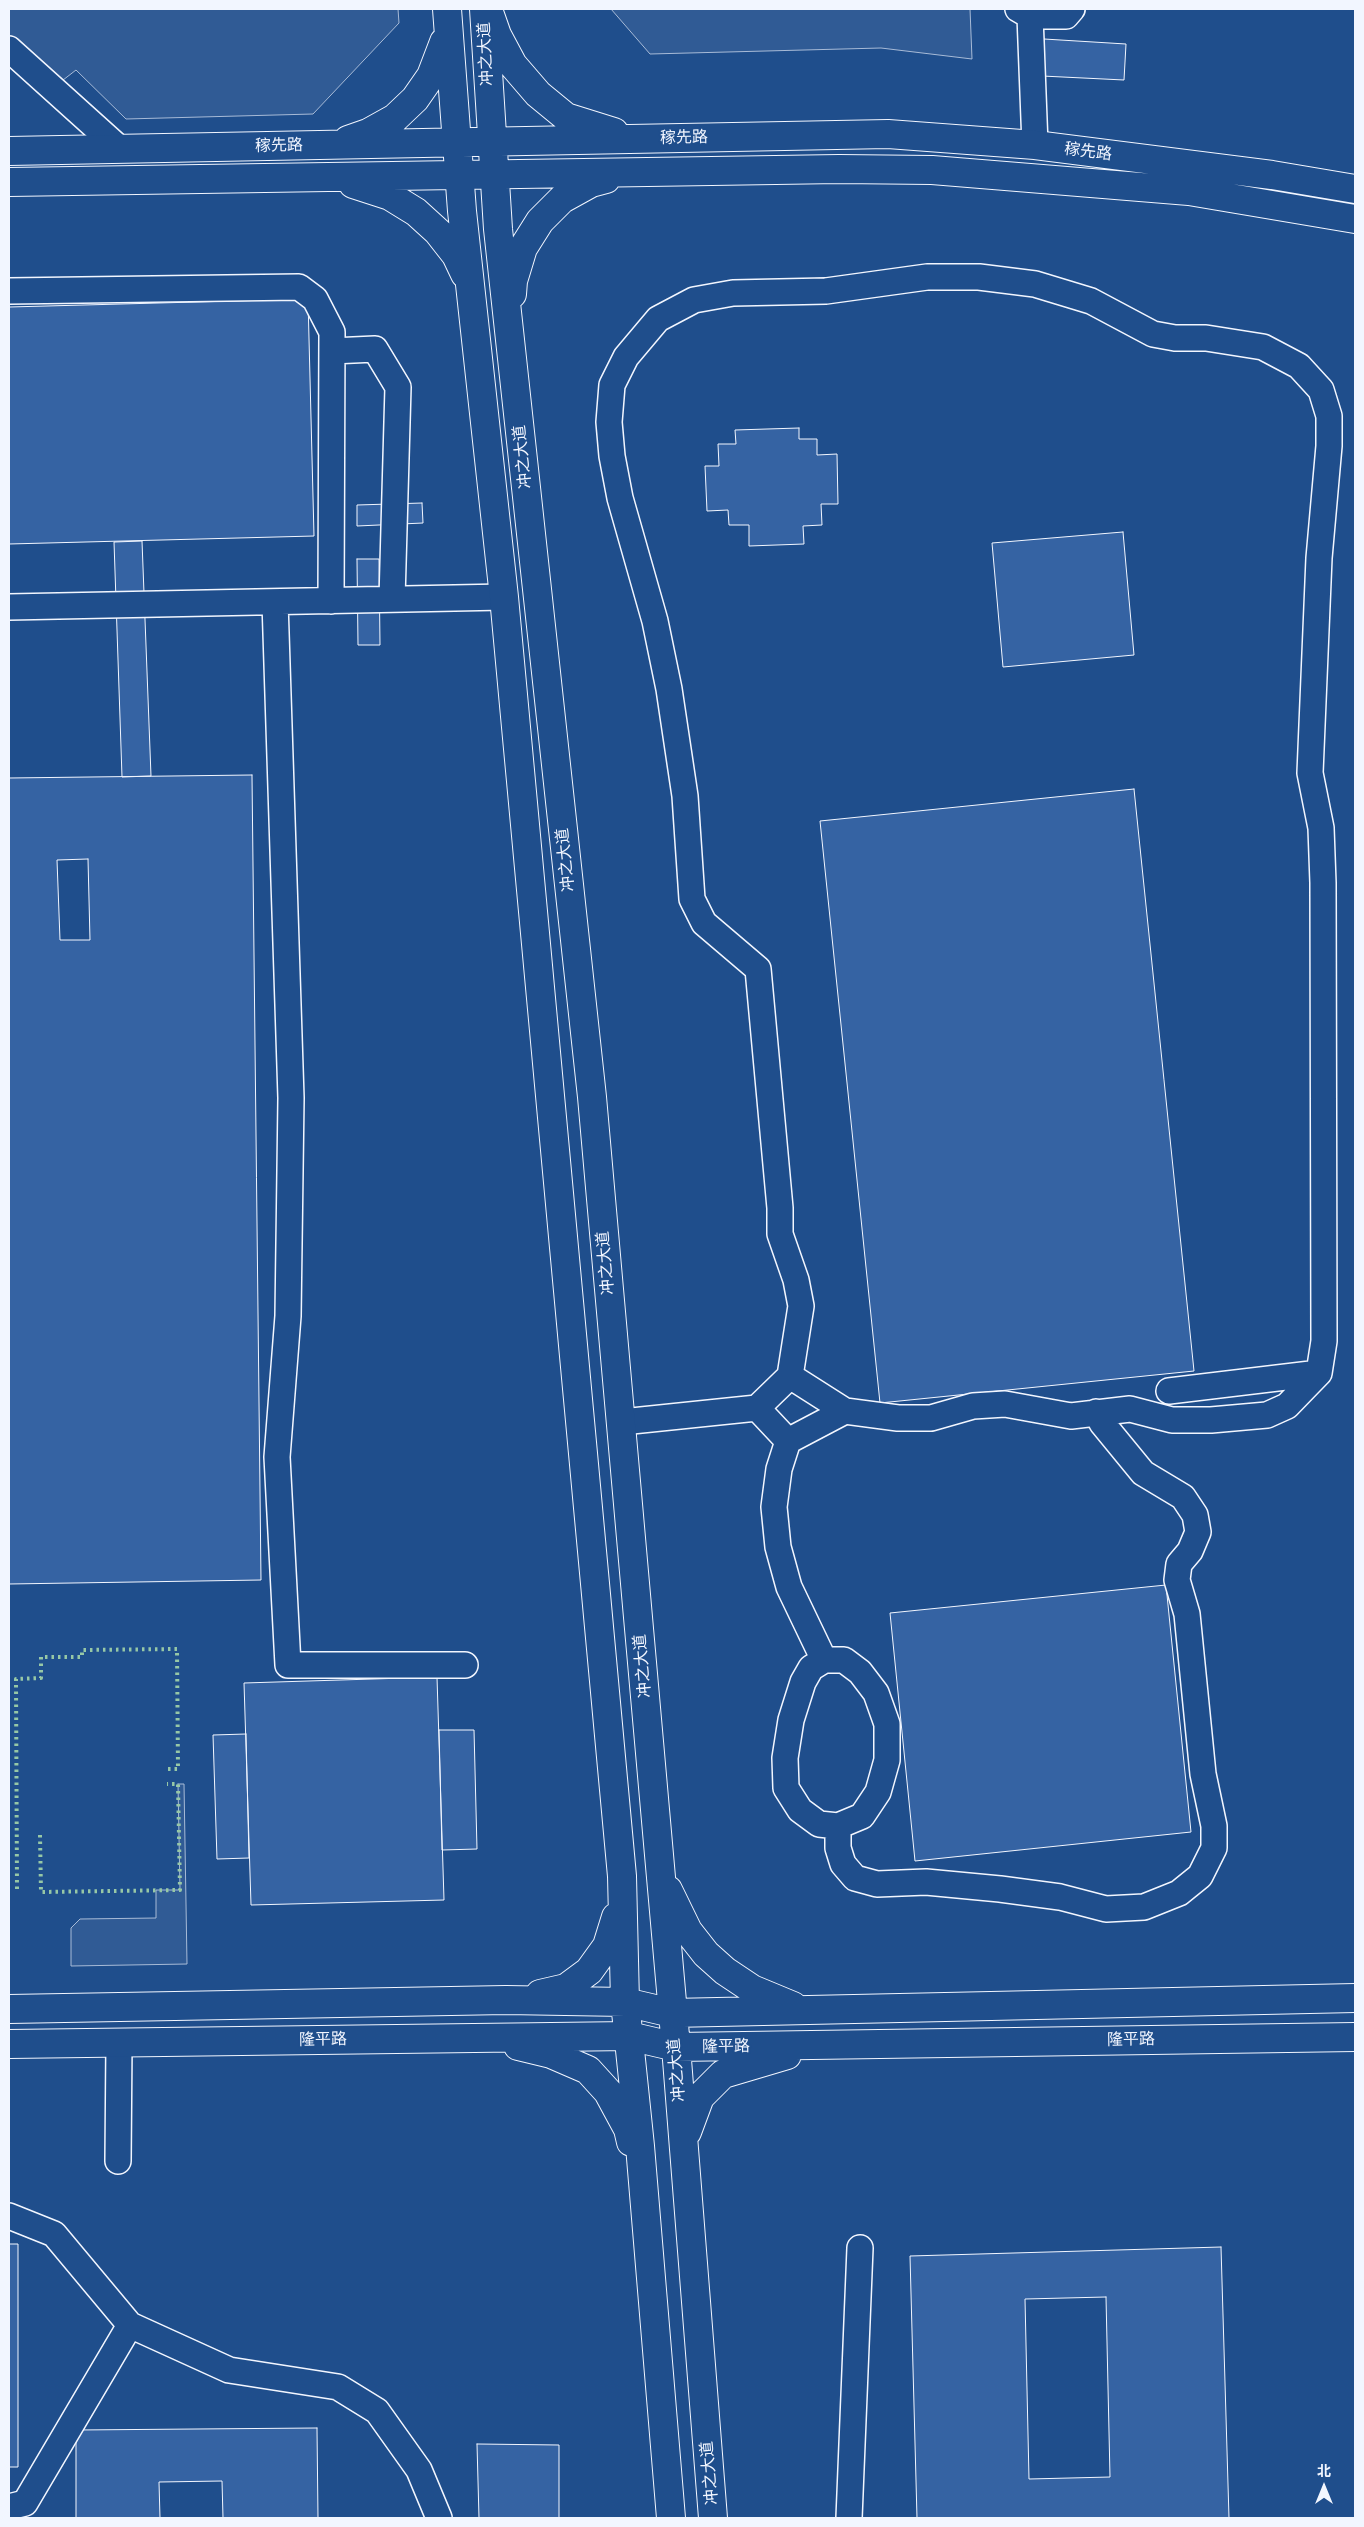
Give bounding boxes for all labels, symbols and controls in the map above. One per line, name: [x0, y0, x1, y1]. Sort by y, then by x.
street label: 冲之大道: [475, 22, 497, 86]
street label: 稼先路: [660, 128, 708, 148]
street label: 稼先路: [255, 136, 303, 156]
street label: 稼先路: [1063, 140, 1113, 164]
street label: 冲之大道: [510, 424, 536, 490]
street label: 冲之大道: [553, 827, 579, 893]
street label: 冲之大道: [594, 1230, 618, 1296]
street label: 冲之大道: [631, 1633, 655, 1699]
street label: 隆平路: [299, 2030, 347, 2050]
street label: 隆平路: [1107, 2030, 1155, 2050]
street label: 冲之大道: [665, 2037, 689, 2103]
street label: 隆平路: [702, 2037, 750, 2057]
street label: 冲之大道: [698, 2440, 722, 2506]
north arrow: [1299, 2462, 1349, 2512]
text: 北: [1317, 2463, 1331, 2480]

